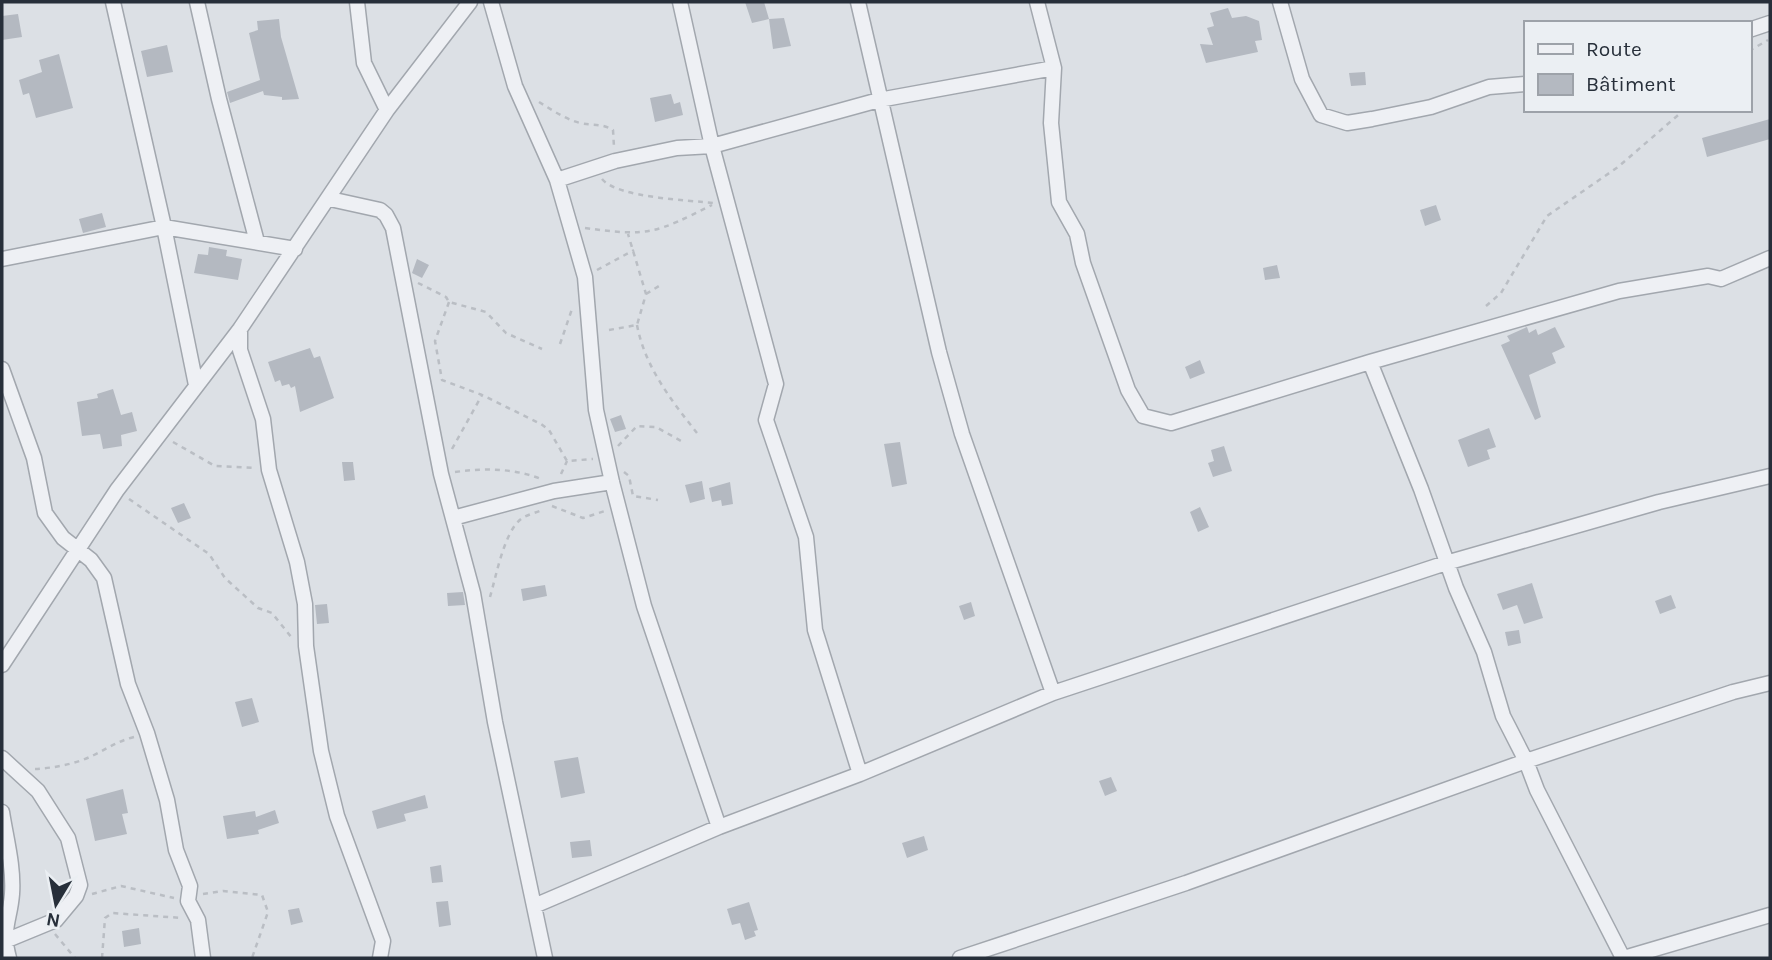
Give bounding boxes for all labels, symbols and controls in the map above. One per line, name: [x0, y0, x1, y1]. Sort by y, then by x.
legend: [1524, 21, 1751, 112]
text: Route: [1586, 37, 1642, 61]
text: Bâtiment: [1586, 72, 1676, 96]
north arrow: [21, 869, 91, 939]
text: N: [45, 908, 62, 932]

